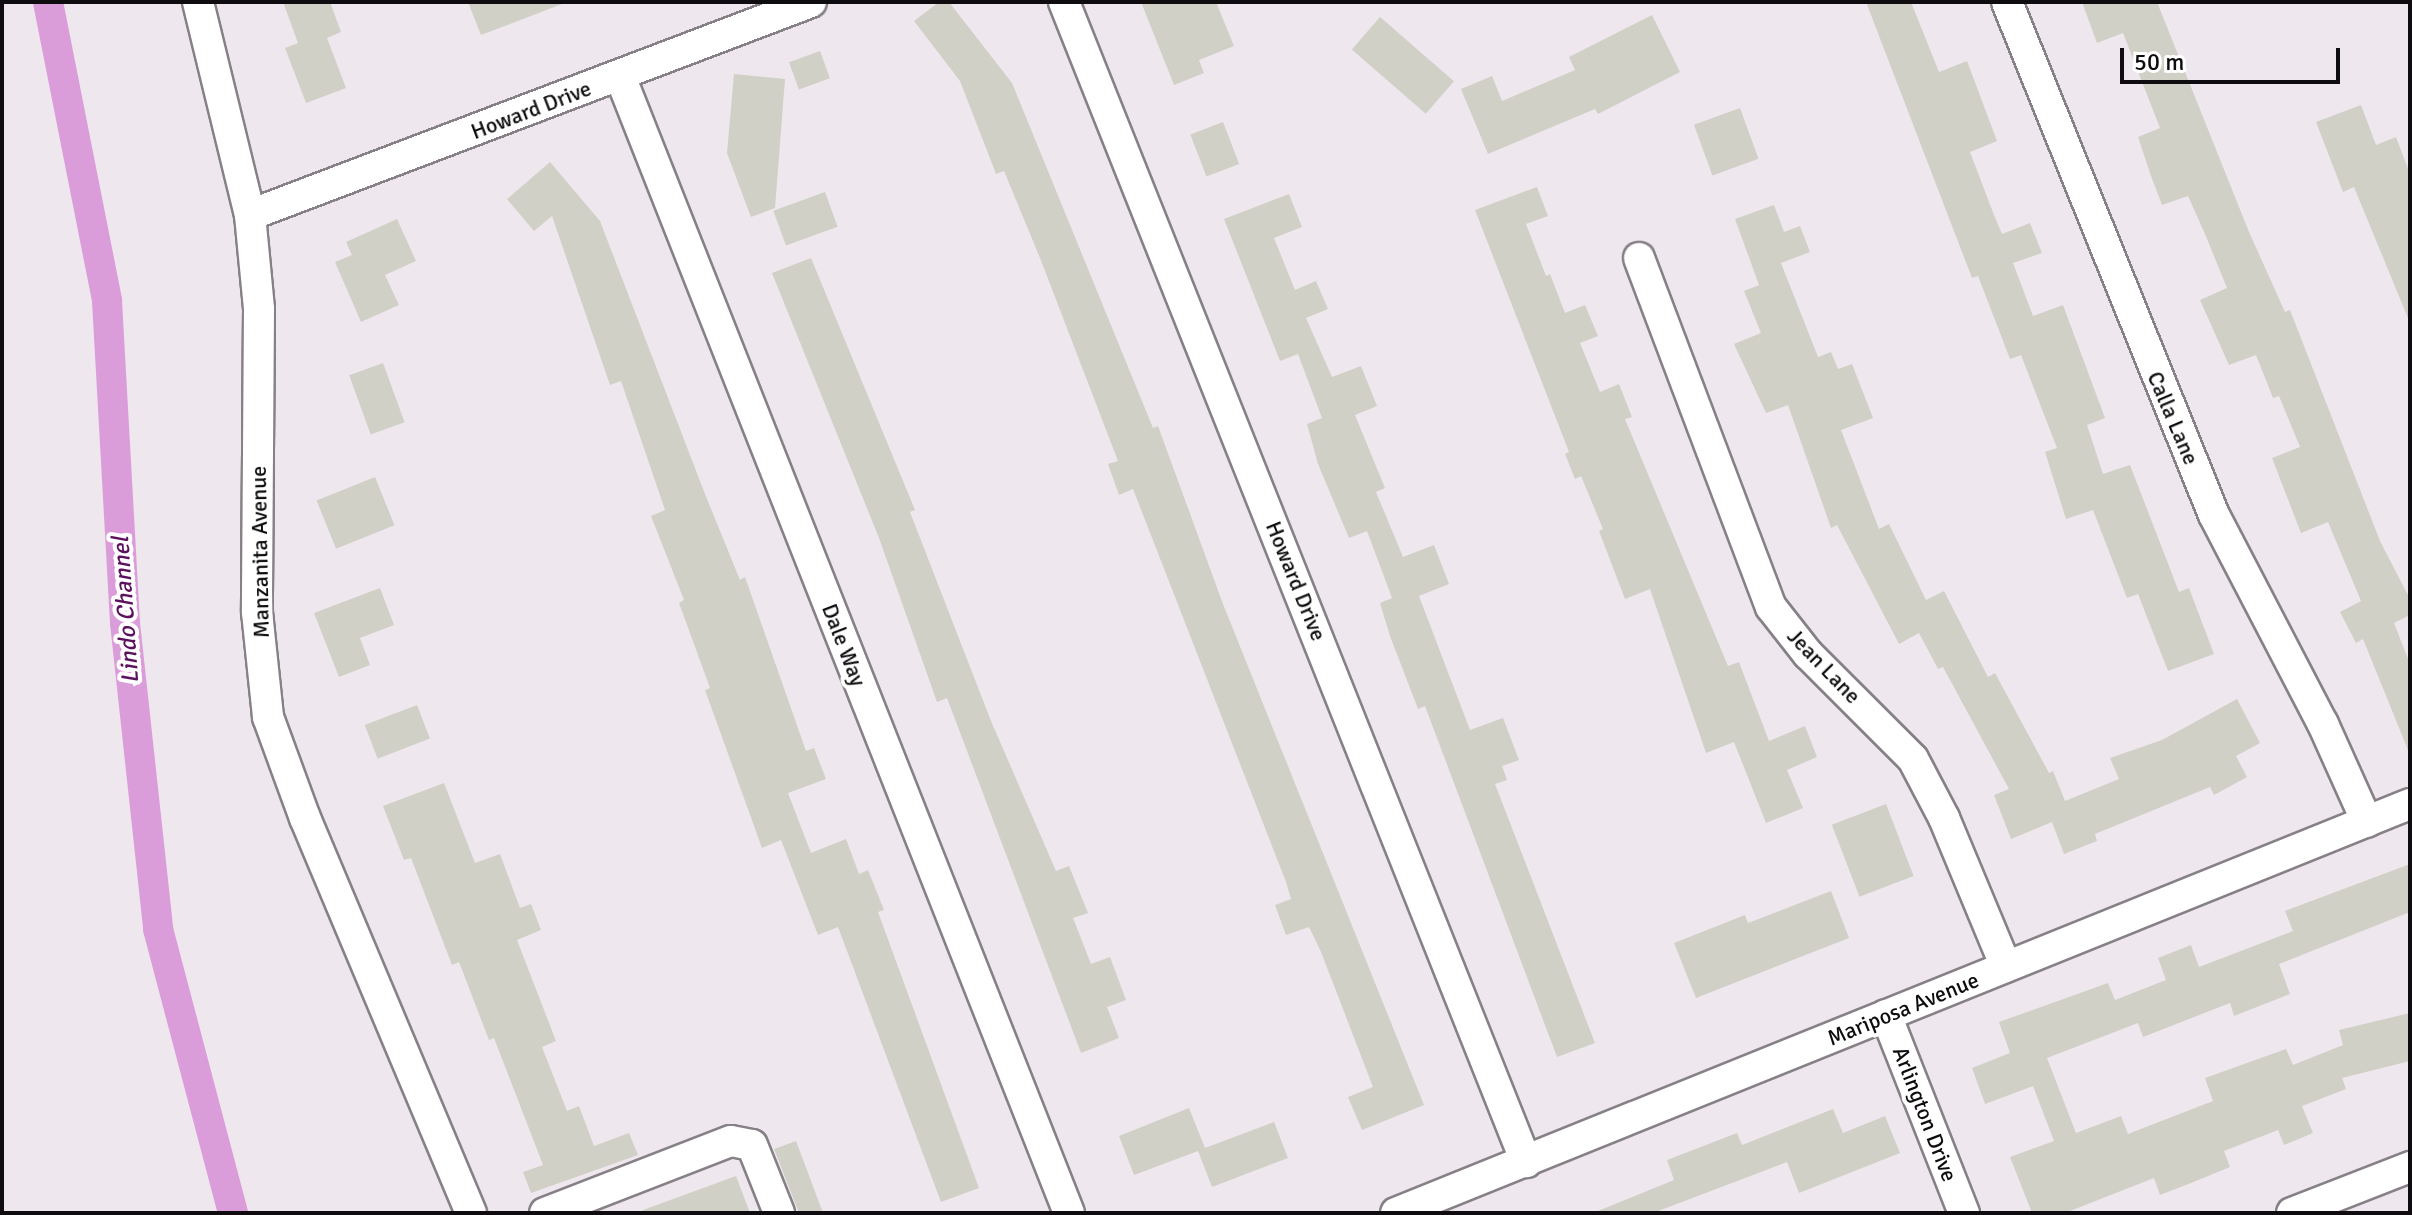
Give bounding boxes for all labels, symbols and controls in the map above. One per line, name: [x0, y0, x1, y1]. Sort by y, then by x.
scale bar: [2124, 32, 2344, 82]
text: 50 m: [2134, 47, 2184, 77]
street label: Howard Drive: [467, 75, 595, 145]
street label: Calla Lane: [2142, 368, 2204, 468]
street label: Manzanita Avenue: [245, 466, 275, 638]
street label: Howard Drive: [1260, 517, 1332, 645]
water label: Lindo Channel: [107, 536, 145, 684]
street label: Dale Way: [816, 600, 872, 690]
street label: Jean Lane: [1782, 623, 1866, 709]
street label: Mariposa Avenue: [1823, 967, 1983, 1051]
street label: Arlington Drive: [1887, 1043, 1963, 1185]

